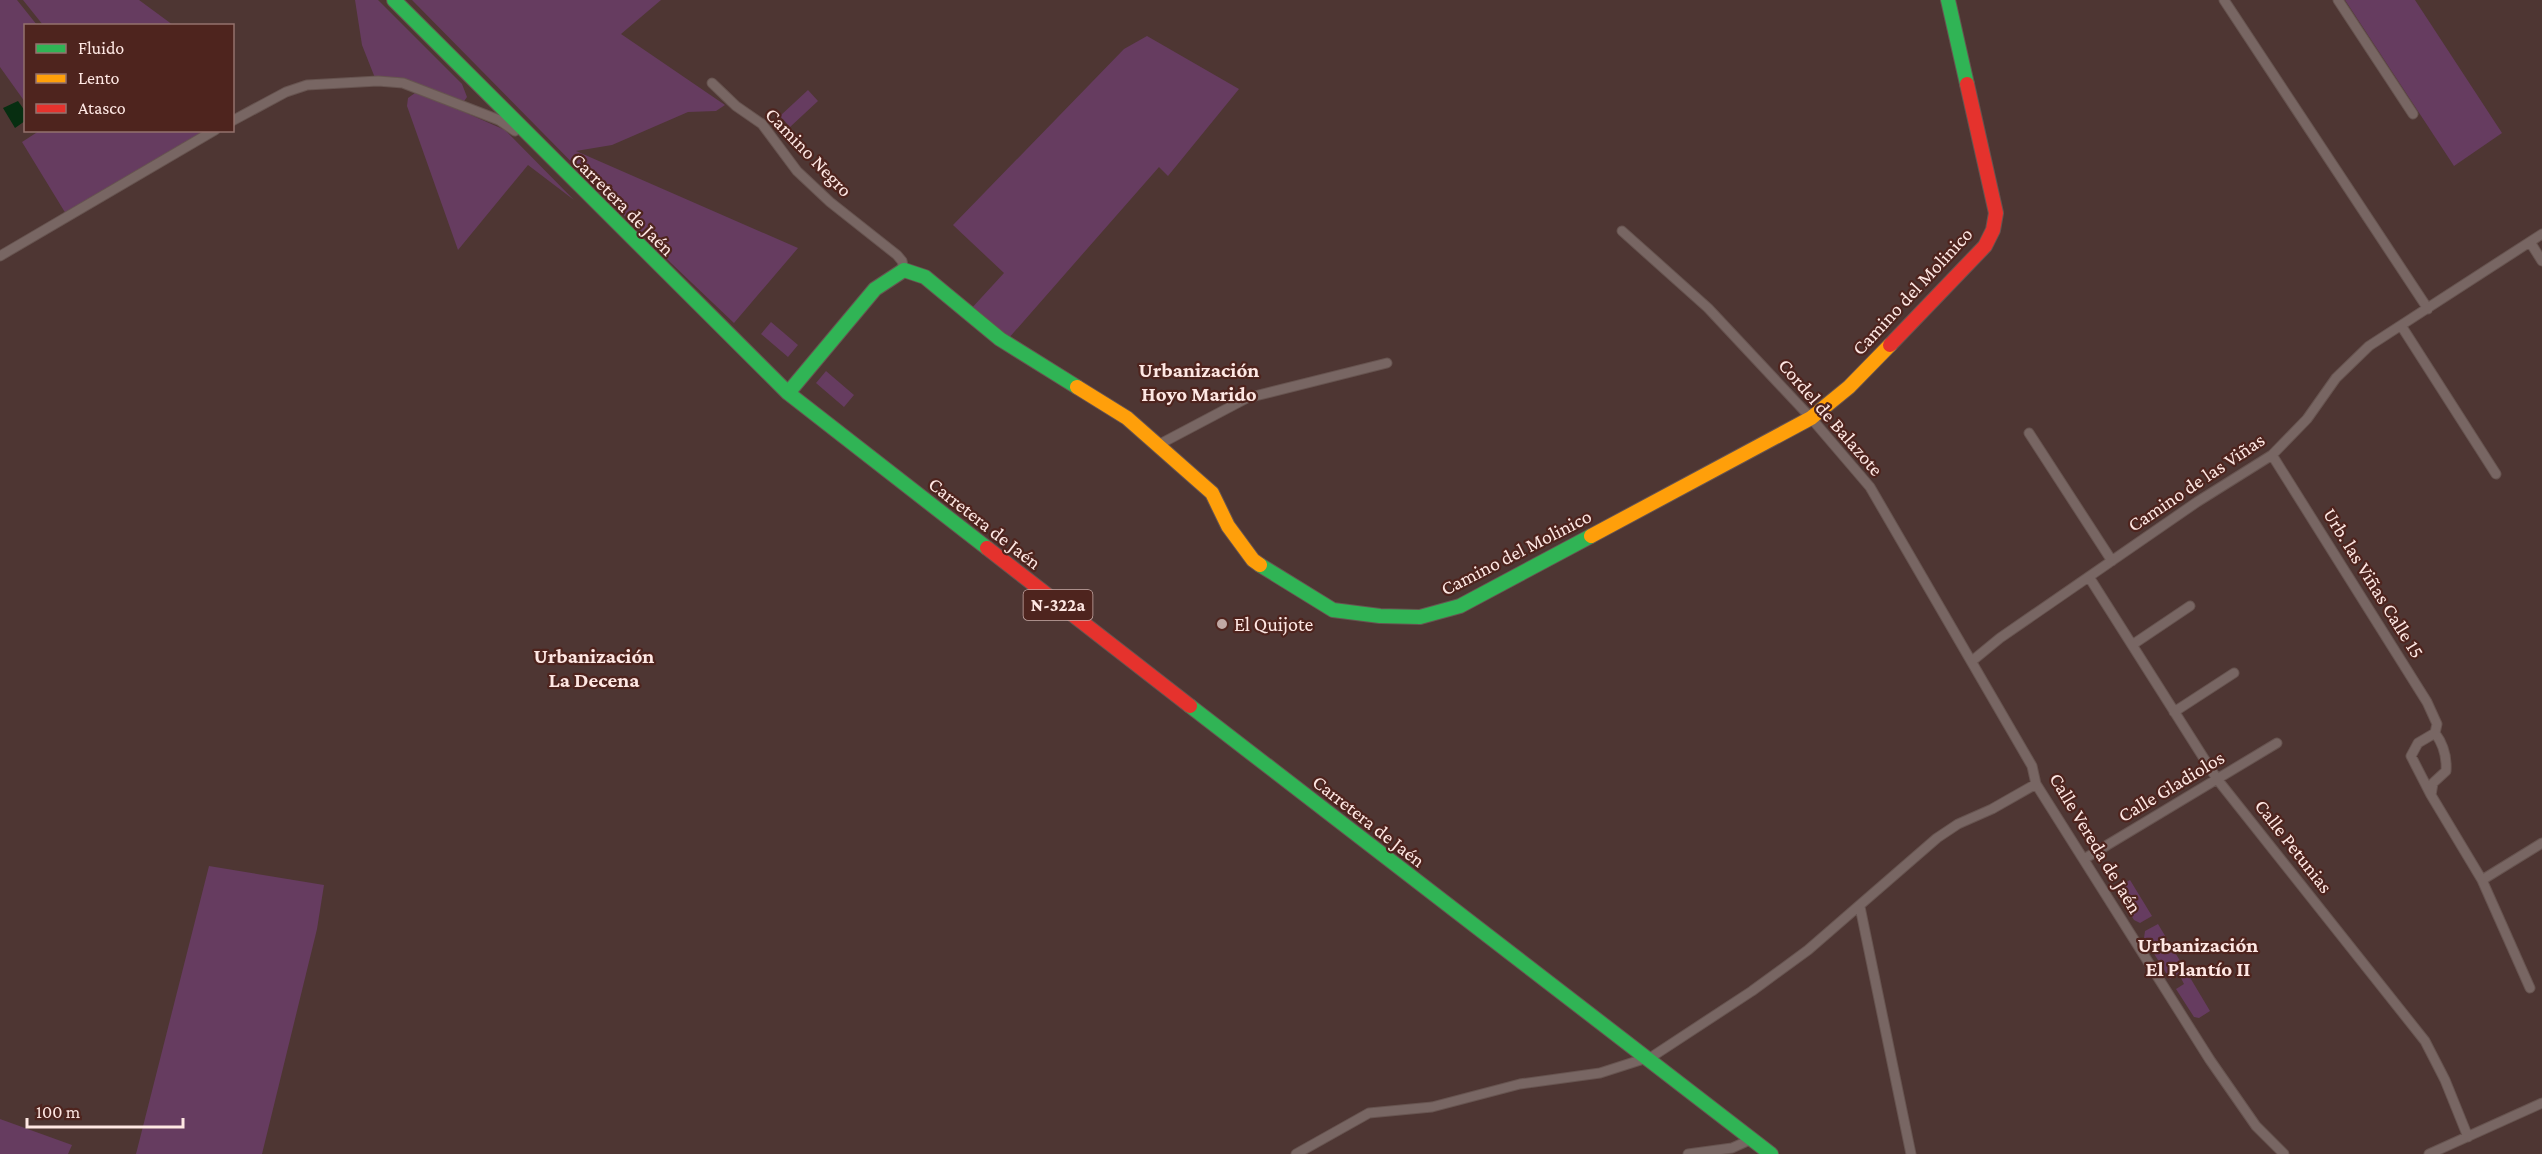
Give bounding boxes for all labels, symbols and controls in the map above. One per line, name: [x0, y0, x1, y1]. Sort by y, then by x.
legend: [24, 24, 234, 132]
text: Fluido: [78, 38, 124, 58]
text: Lento: [78, 68, 119, 88]
text: Atasco: [78, 98, 126, 118]
street label: Camino Negro: [761, 103, 857, 202]
street label: Carretera de Jaén: [566, 148, 679, 261]
street label: Camino del Molinico: [1847, 223, 1977, 359]
street label: Cordel de Balazote: [1774, 354, 1888, 480]
district label: Urbanización Hoyo Marido: [1139, 358, 1259, 406]
street label: Camino de las Viñas: [2124, 428, 2269, 536]
street label: Carretera de Jaén: [924, 472, 1046, 575]
street label: Camino del Molinico: [1437, 504, 1595, 600]
street label: Urb. las Viñas Calle 15: [2319, 504, 2429, 662]
road number: N-322a: [1024, 590, 1092, 620]
place label: El Quijote: [1234, 613, 1313, 636]
marker: El Quijote: [1215, 617, 1229, 631]
district label: Urbanización La Decena: [534, 644, 654, 692]
street label: Calle Gladiolos: [2114, 746, 2228, 826]
street label: Calle Vereda de Jaén: [2044, 769, 2147, 918]
street label: Carretera de Jaén: [1308, 770, 1430, 873]
street label: Calle Petunias: [2251, 795, 2337, 897]
district label: Urbanización El Plantío II: [2138, 933, 2258, 981]
scale bar: [27, 1091, 183, 1129]
text: 100 m: [36, 1102, 81, 1122]

